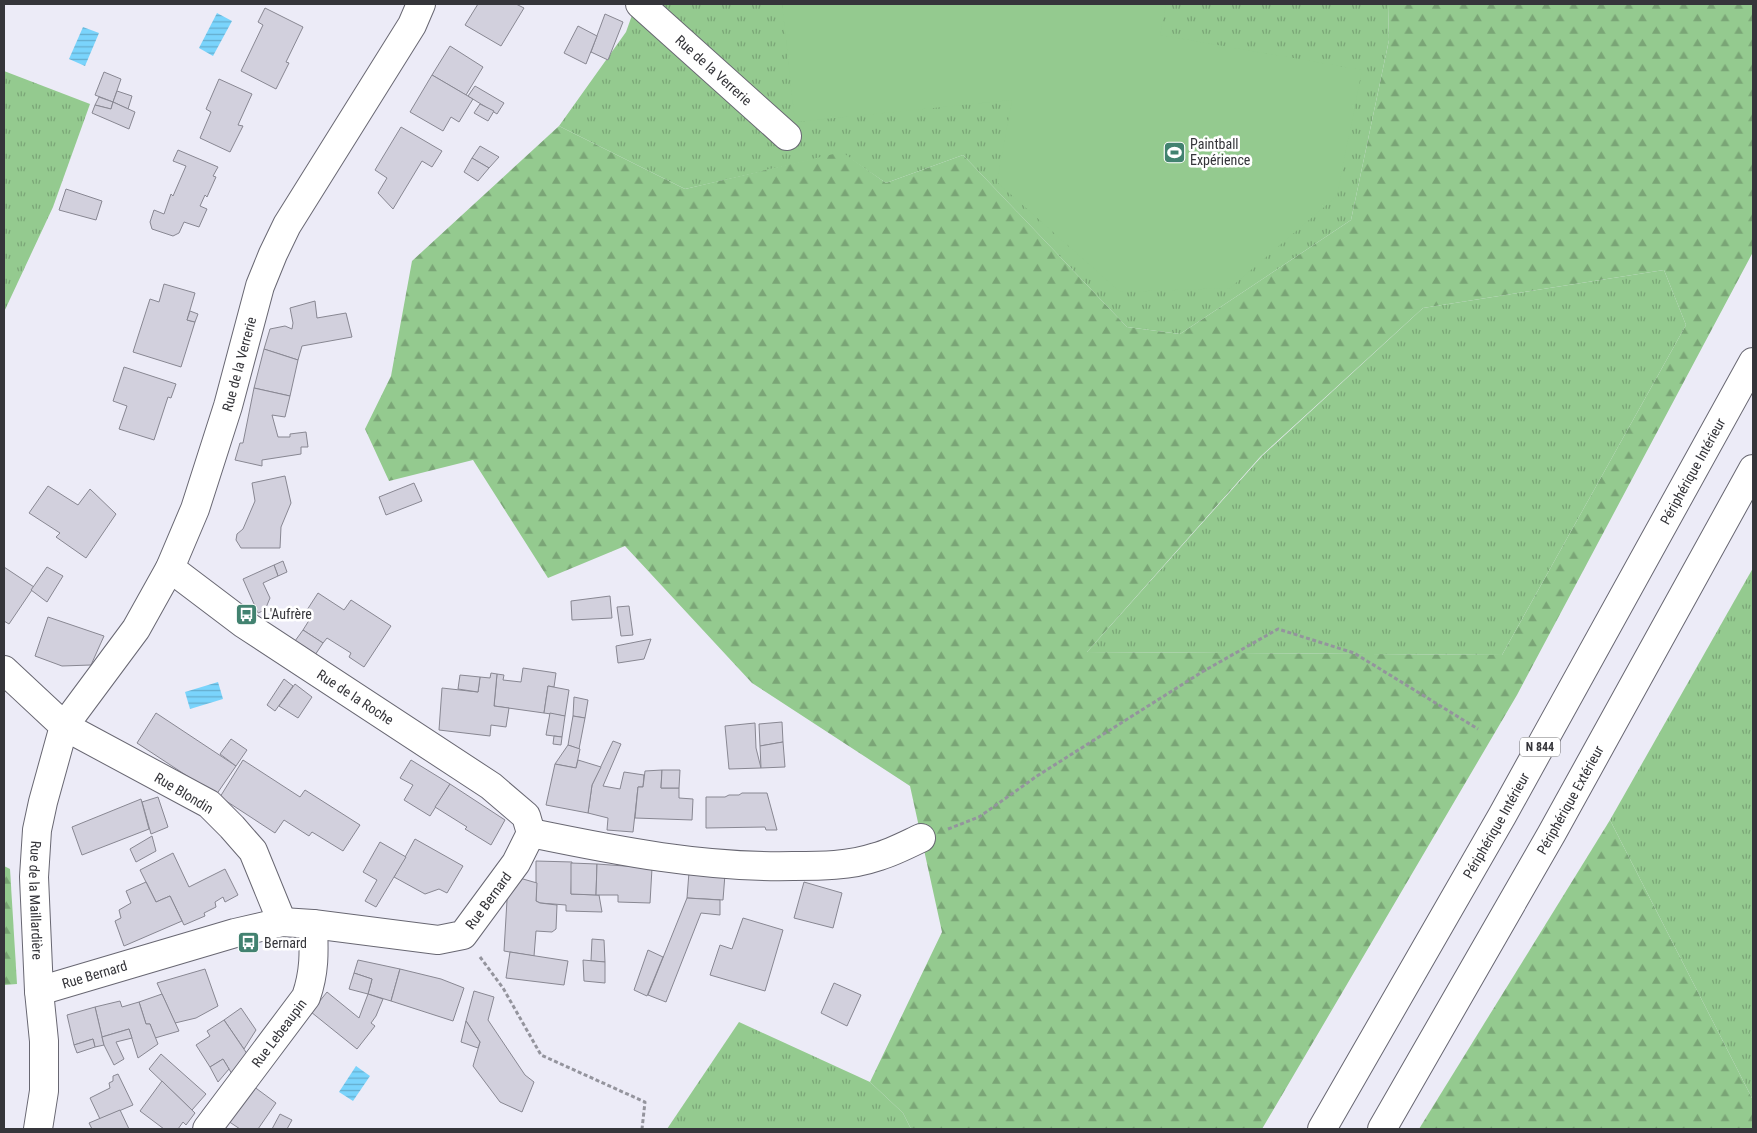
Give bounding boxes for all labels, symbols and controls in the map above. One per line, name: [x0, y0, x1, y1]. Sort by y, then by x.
street label: Rue de la Verrerie: [672, 32, 755, 109]
place label: Paintball Expérience: [1190, 136, 1251, 168]
sports icon: Paintball Expérience: [1162, 140, 1186, 164]
street label: Rue de la Verrerie: [219, 315, 260, 413]
street label: Périphérique Intérieur: [1657, 415, 1728, 527]
bus stop icon: L'Aufrère: [235, 602, 259, 626]
place label: L'Aufrère: [263, 606, 312, 622]
street label: Rue de la Roche: [314, 666, 397, 728]
road number: N 844: [1520, 738, 1560, 756]
street label: Périphérique Extérieur: [1533, 743, 1607, 857]
street label: Rue Blondin: [152, 769, 216, 817]
street label: Périphérique Intérieur: [1460, 770, 1532, 881]
street label: Rue de la Maillardière: [26, 840, 46, 961]
street label: Rue Bernard: [462, 869, 515, 932]
bus stop icon: Bernard: [236, 931, 260, 955]
place label: Bernard: [264, 935, 307, 951]
street label: Rue Bernard: [60, 957, 129, 992]
street label: Rue Lebeaupin: [248, 996, 310, 1070]

